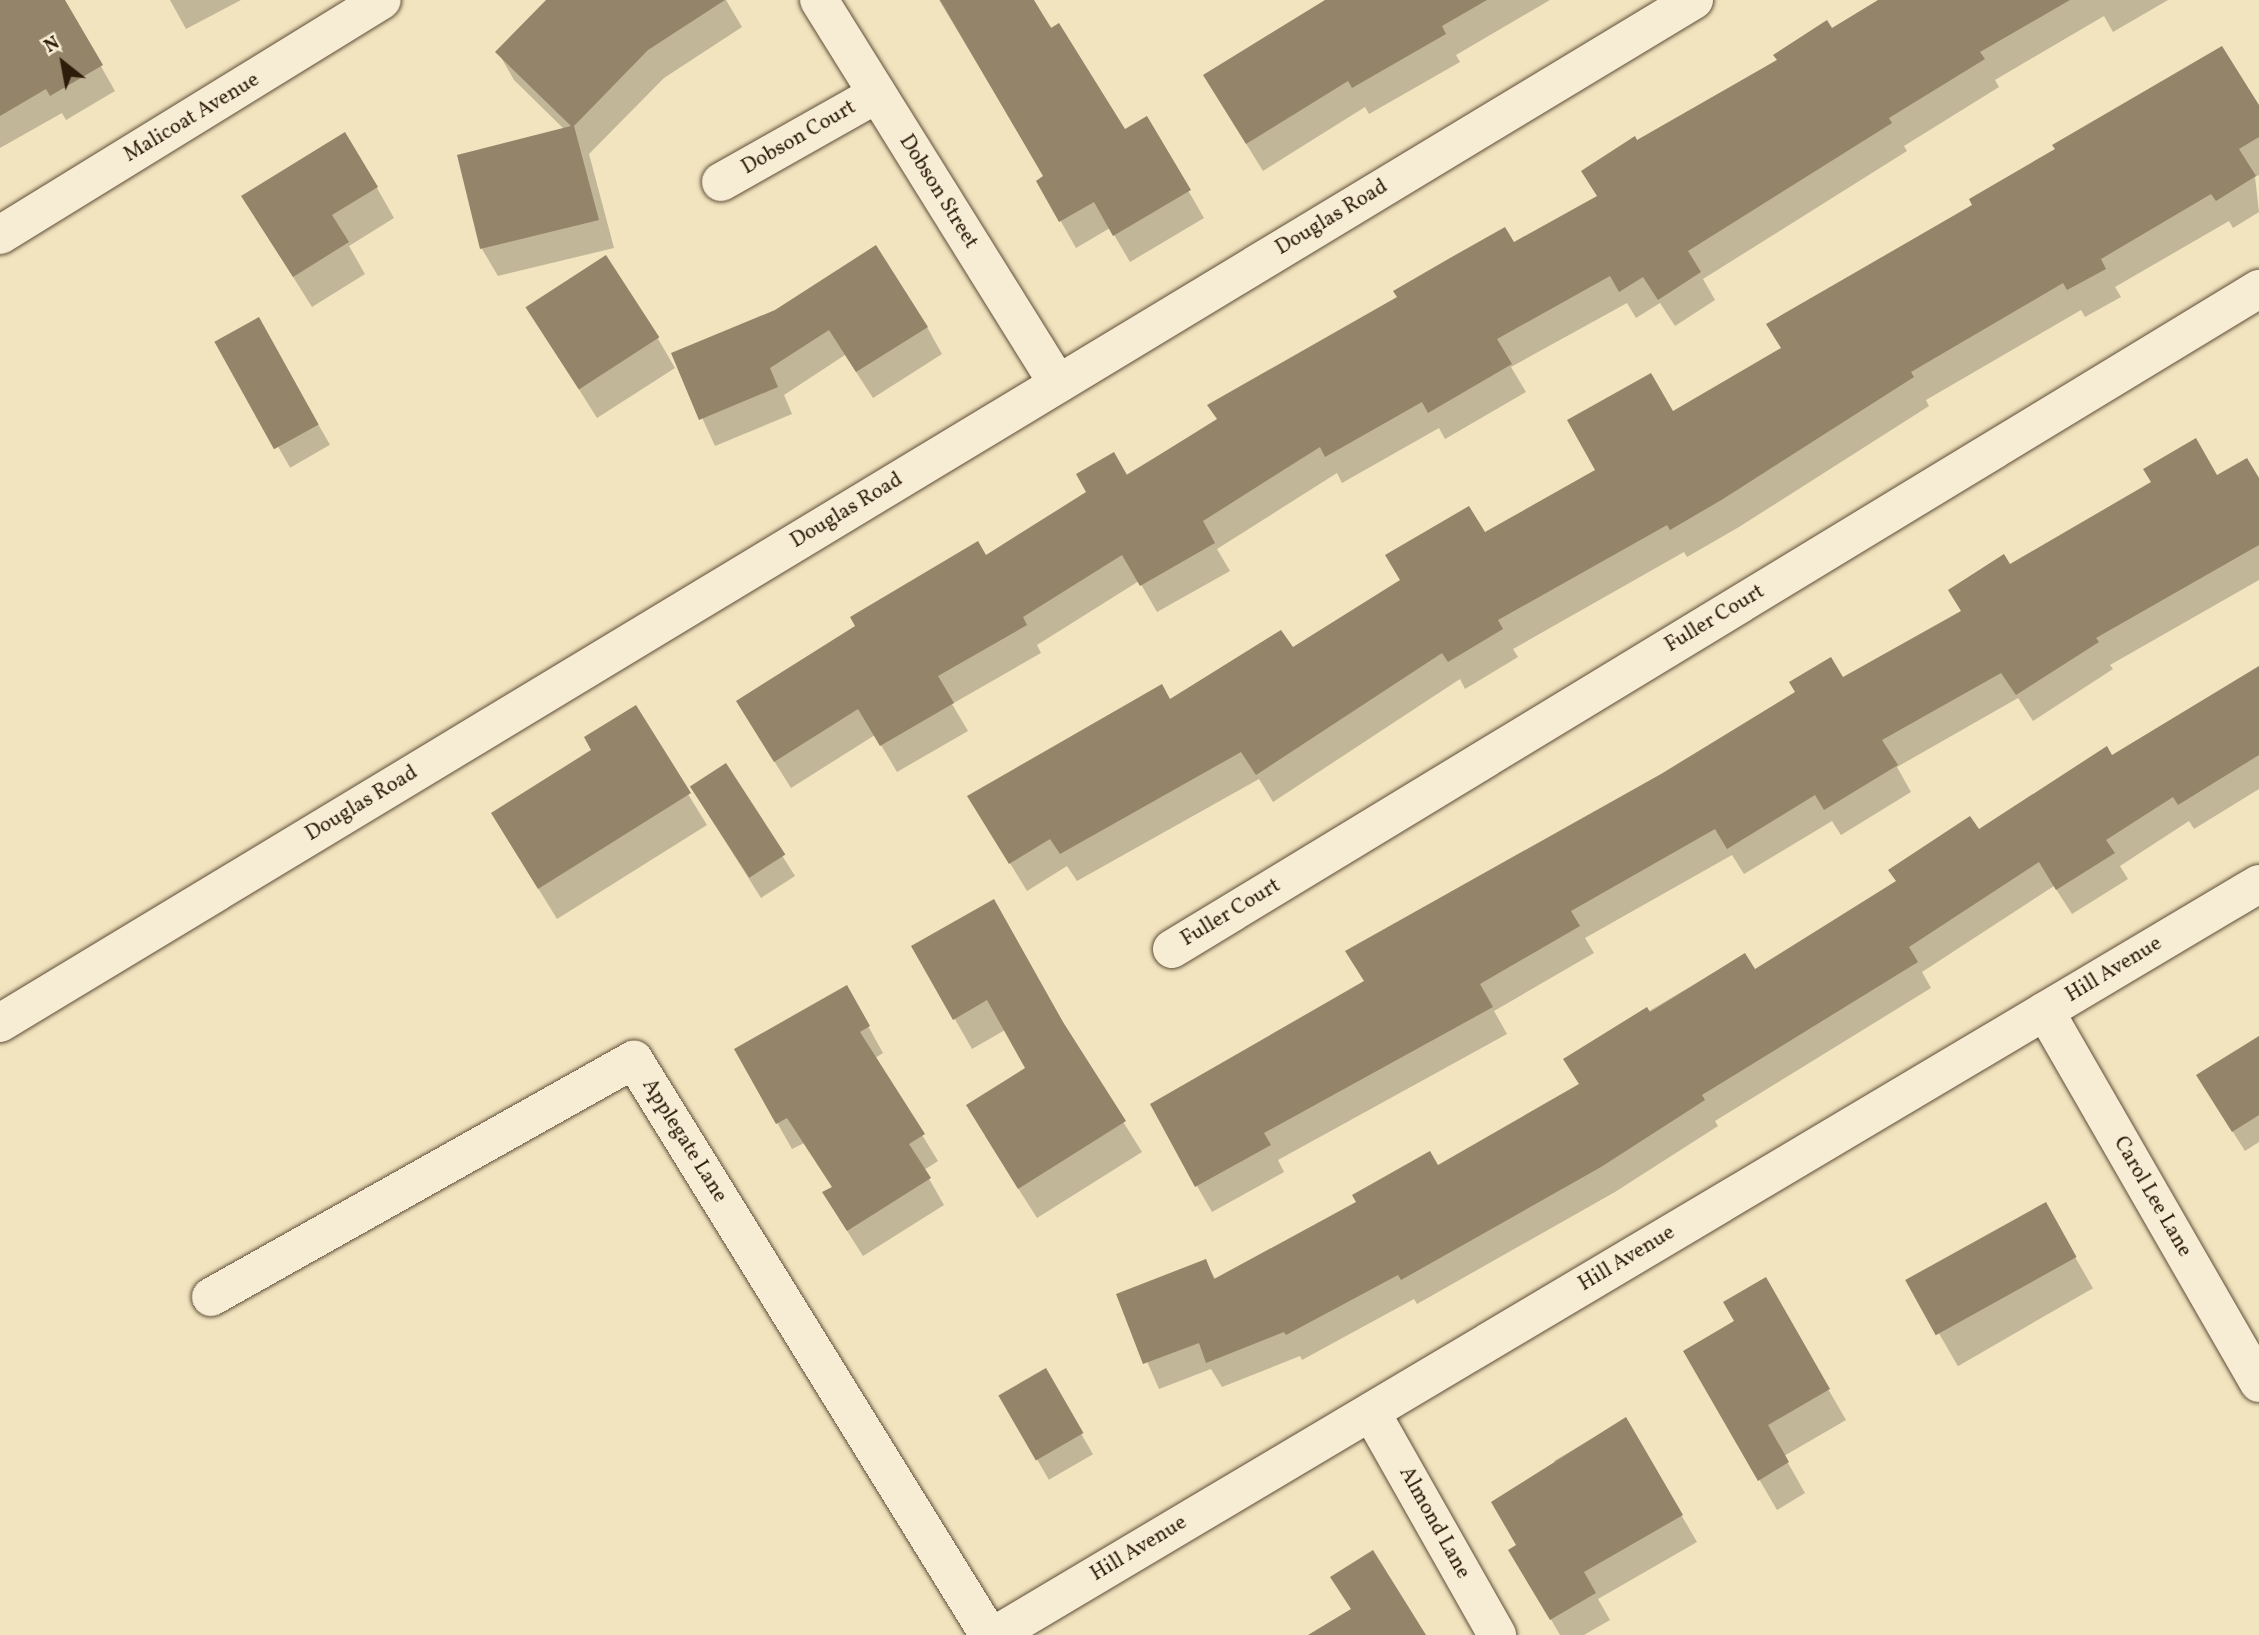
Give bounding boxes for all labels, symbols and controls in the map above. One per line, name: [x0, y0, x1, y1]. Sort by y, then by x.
north arrow: [28, 28, 98, 98]
text: N: [40, 30, 65, 60]
street label: Malicoat Avenue: [120, 68, 264, 168]
street label: Dobson Court: [737, 95, 861, 181]
street label: Dobson Street: [893, 130, 983, 254]
street label: Douglas Road: [1271, 175, 1393, 261]
street label: Douglas Road: [786, 468, 908, 554]
street label: Fuller Court: [1661, 580, 1769, 658]
street label: Douglas Road: [301, 761, 423, 847]
street label: Fuller Court: [1177, 874, 1285, 952]
street label: Hill Avenue: [2061, 931, 2167, 1009]
street label: Applegate Lane: [636, 1075, 732, 1207]
street label: Carol Lee Lane: [2107, 1132, 2197, 1262]
street label: Hill Avenue: [1574, 1220, 1680, 1298]
street label: Almond Lane: [1393, 1463, 1475, 1583]
street label: Hill Avenue: [1086, 1510, 1192, 1588]

